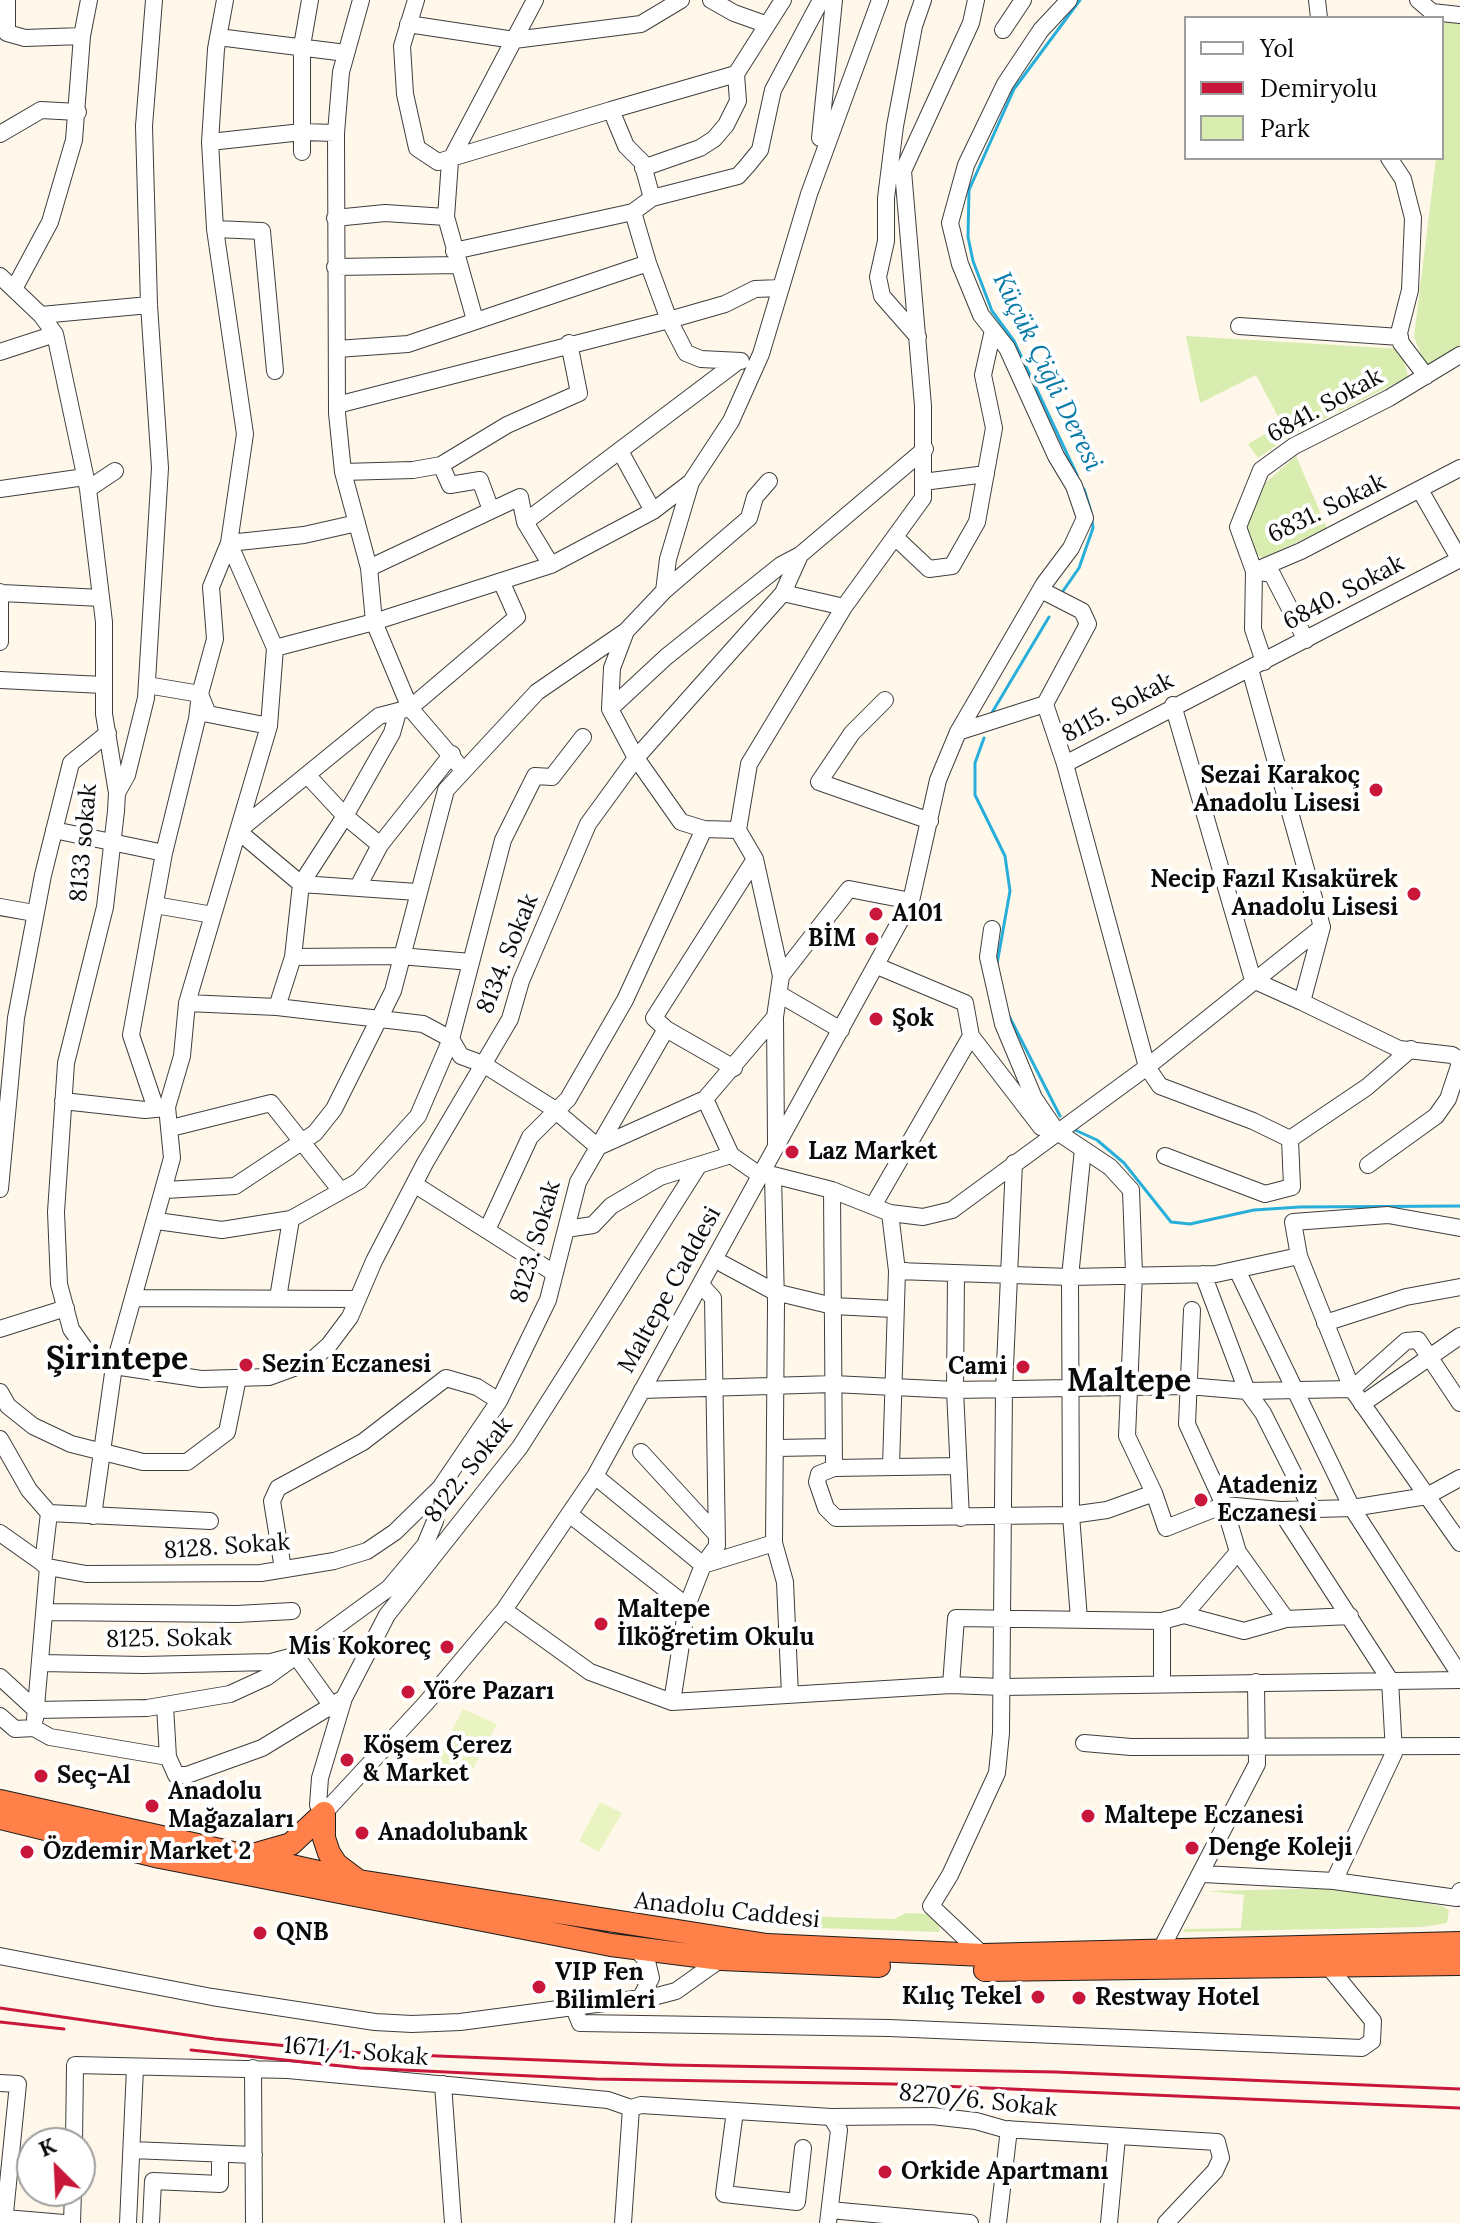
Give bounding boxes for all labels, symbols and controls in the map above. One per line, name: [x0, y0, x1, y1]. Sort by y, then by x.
legend: [1184, 16, 1444, 160]
text: Yol: [1260, 33, 1294, 64]
text: Demiryolu: [1260, 73, 1377, 104]
text: Park: [1260, 113, 1310, 144]
water label: Küçük Çiğli Deresi: [985, 267, 1109, 477]
street label: 6841. Sokak: [1262, 363, 1388, 449]
street label: 6831. Sokak: [1263, 468, 1391, 550]
street label: 6840. Sokak: [1279, 549, 1409, 637]
street label: 8115. Sokak: [1057, 667, 1179, 749]
place label: Sezai Karakoç Anadolu Lisesi: [1193, 762, 1360, 818]
marker: Sezai Karakoç Anadolu Lisesi: [1367, 781, 1385, 799]
street label: 8133 sokak: [64, 783, 104, 903]
place label: Necip Fazıl Kısakürek Anadolu Lisesi: [1150, 866, 1398, 922]
marker: Necip Fazıl Kısakürek Anadolu Lisesi: [1405, 885, 1423, 903]
street label: 8134. Sokak: [471, 890, 545, 1018]
place label: A101: [892, 900, 943, 928]
marker: A101: [867, 905, 885, 923]
place label: BİM: [808, 925, 856, 953]
marker: BİM: [863, 930, 881, 948]
place label: Şok: [892, 1005, 934, 1033]
marker: Şok: [867, 1010, 885, 1028]
place label: Laz Market: [808, 1138, 937, 1166]
marker: Laz Market: [783, 1143, 801, 1161]
street label: 8123. Sokak: [505, 1177, 567, 1307]
street label: Maltepe Caddesi: [612, 1202, 728, 1378]
district label: Şirintepe: [46, 1341, 188, 1379]
place label: Sezin Eczanesi: [262, 1351, 431, 1379]
place label: Cami: [948, 1353, 1007, 1381]
marker: Sezin Eczanesi: [237, 1356, 255, 1374]
marker: Cami: [1014, 1358, 1032, 1376]
district label: Maltepe: [1067, 1363, 1191, 1401]
street label: 8122. Sokak: [419, 1411, 519, 1529]
place label: Atadeniz Eczanesi: [1217, 1472, 1318, 1528]
marker: Atadeniz Eczanesi: [1192, 1491, 1210, 1509]
street label: 8128. Sokak: [163, 1528, 291, 1566]
place label: Maltepe İlköğretim Okulu: [617, 1596, 814, 1652]
marker: Maltepe İlköğretim Okulu: [592, 1615, 610, 1633]
street label: 8125. Sokak: [106, 1624, 232, 1654]
place label: Mis Kokoreç: [288, 1633, 431, 1661]
marker: Mis Kokoreç: [438, 1638, 456, 1656]
place label: Yöre Pazarı: [424, 1678, 554, 1706]
marker: Yöre Pazarı: [399, 1683, 417, 1701]
place label: Köşem Çerez & Market: [363, 1732, 512, 1788]
marker: Köşem Çerez & Market: [338, 1751, 356, 1769]
place label: Seç-Al: [57, 1762, 131, 1790]
marker: Seç-Al: [32, 1767, 50, 1785]
place label: Anadolu Mağazaları: [168, 1778, 294, 1834]
marker: Anadolu Mağazaları: [143, 1797, 161, 1815]
place label: Maltepe Eczanesi: [1104, 1802, 1303, 1830]
marker: Maltepe Eczanesi: [1079, 1807, 1097, 1825]
place label: Anadolubank: [378, 1819, 528, 1847]
marker: Anadolubank: [353, 1824, 371, 1842]
place label: Denge Koleji: [1208, 1834, 1352, 1862]
place label: Özdemir Market 2: [43, 1838, 251, 1866]
marker: Denge Koleji: [1183, 1839, 1201, 1857]
marker: Özdemir Market 2: [18, 1843, 36, 1861]
street label: Anadolu Caddesi: [633, 1887, 821, 1935]
place label: QNB: [276, 1919, 329, 1947]
marker: QNB: [251, 1924, 269, 1942]
place label: VIP Fen Bilimleri: [555, 1959, 656, 2015]
marker: VIP Fen Bilimleri: [530, 1978, 548, 1996]
place label: Kılıç Tekel: [902, 1983, 1022, 2011]
place label: Restway Hotel: [1095, 1984, 1259, 2012]
marker: Kılıç Tekel: [1029, 1988, 1047, 2006]
marker: Restway Hotel: [1070, 1989, 1088, 2007]
street label: 1671/1. Sokak: [282, 2031, 430, 2073]
street label: 8270/6. Sokak: [897, 2078, 1059, 2124]
north arrow: [16, 2127, 96, 2207]
text: K: [34, 2131, 60, 2163]
place label: Orkide Apartmanı: [901, 2158, 1108, 2186]
marker: Orkide Apartmanı: [876, 2163, 894, 2181]

